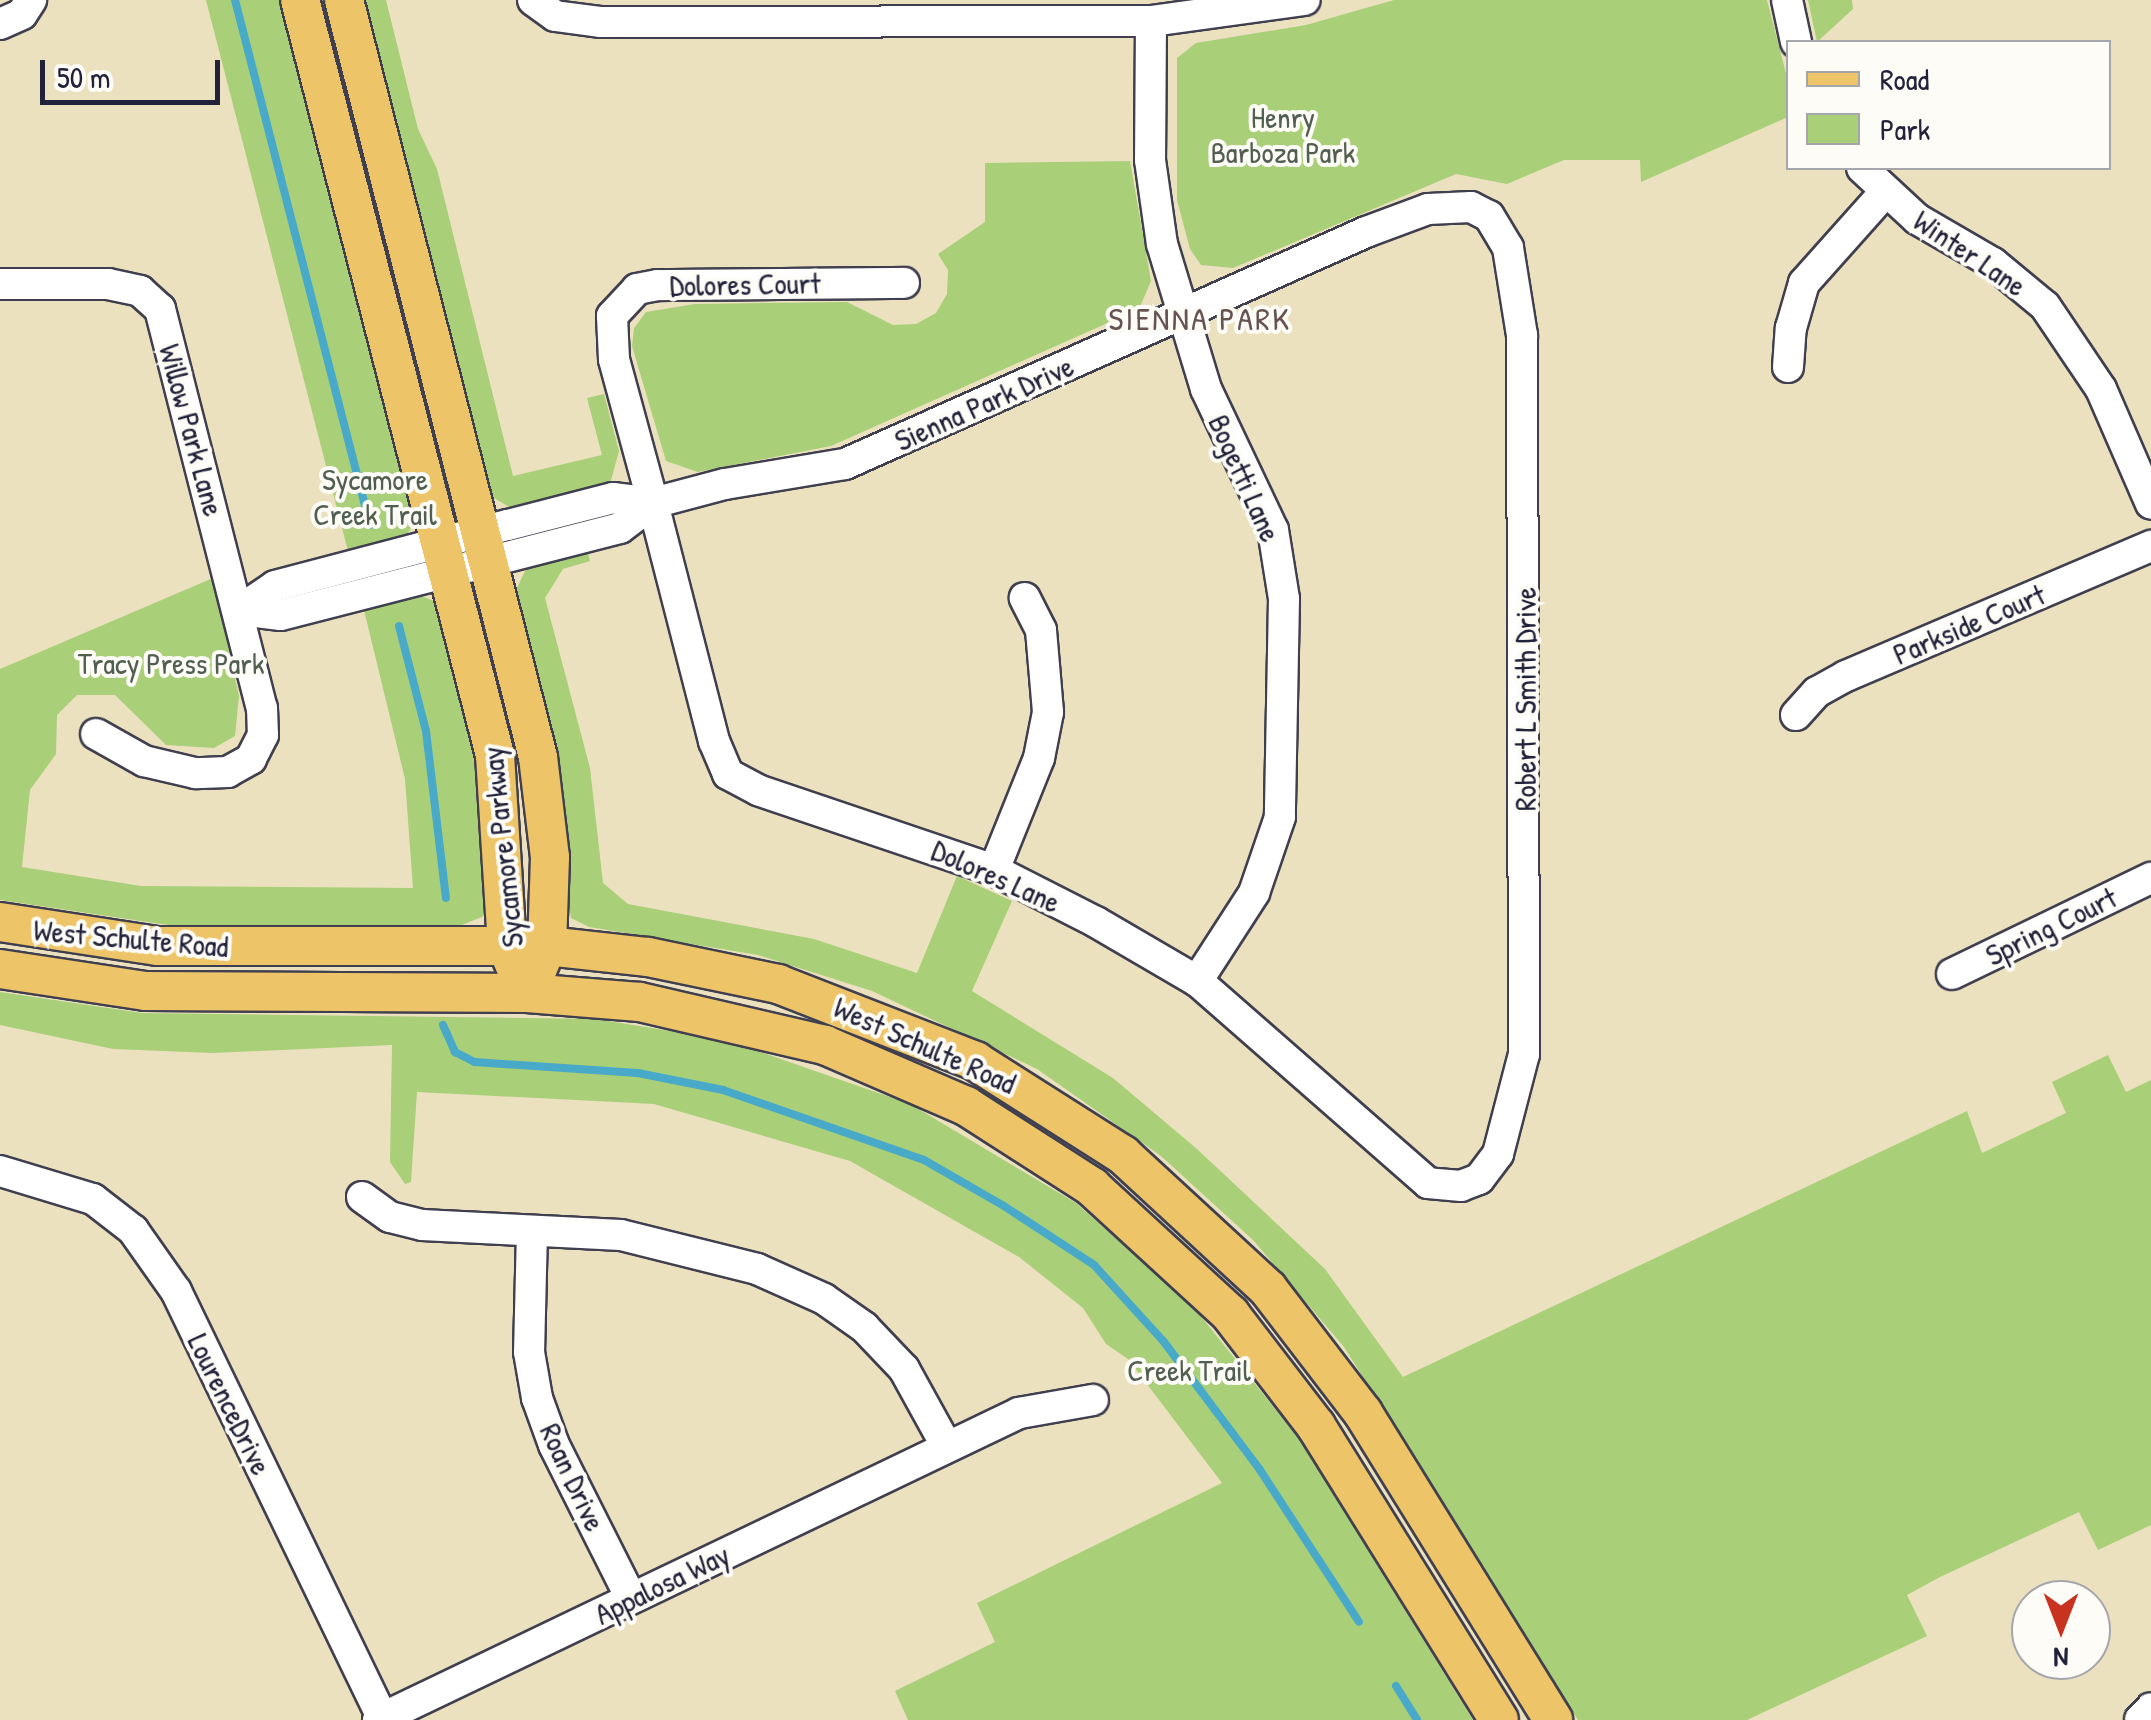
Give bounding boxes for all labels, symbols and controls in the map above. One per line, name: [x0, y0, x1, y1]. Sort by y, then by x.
scale bar: [45, 40, 225, 102]
legend: [1786, 40, 2111, 170]
text: 50 m: [57, 57, 110, 97]
text: Road: [1880, 59, 1929, 99]
park label: Henry Barboza Park: [1211, 99, 1355, 170]
text: Park: [1880, 109, 1930, 149]
street label: Winter Lane: [1907, 202, 2033, 304]
street label: Dolores Court: [669, 265, 821, 303]
district label: SIENNA PARK: [1108, 300, 1292, 338]
street label: Willow Park Lane: [152, 340, 232, 520]
street label: Sienna Park Drive: [889, 348, 1079, 458]
street label: Bogetti Lane: [1201, 409, 1289, 547]
park label: Sycamore Creek Trail: [313, 461, 437, 532]
street label: Parkside Court: [1888, 576, 2050, 672]
street label: Robert L Smith Drive: [1507, 587, 1543, 811]
park label: Tracy Press Park: [78, 645, 264, 681]
street label: Sycamore Parkway: [474, 745, 530, 949]
street label: Dolores Lane: [926, 832, 1066, 920]
street label: Spring Court: [1980, 879, 2122, 973]
street label: West Schulte Road: [32, 912, 230, 964]
street label: West Schulte Road: [828, 989, 1022, 1101]
street label: LourenceDrive: [180, 1328, 280, 1480]
park label: Creek Trail: [1127, 1352, 1251, 1388]
street label: Roan Drive: [533, 1418, 613, 1536]
street label: Appalosa Way: [589, 1536, 735, 1632]
north arrow: [2011, 1580, 2111, 1680]
text: N: [2054, 1639, 2068, 1677]

